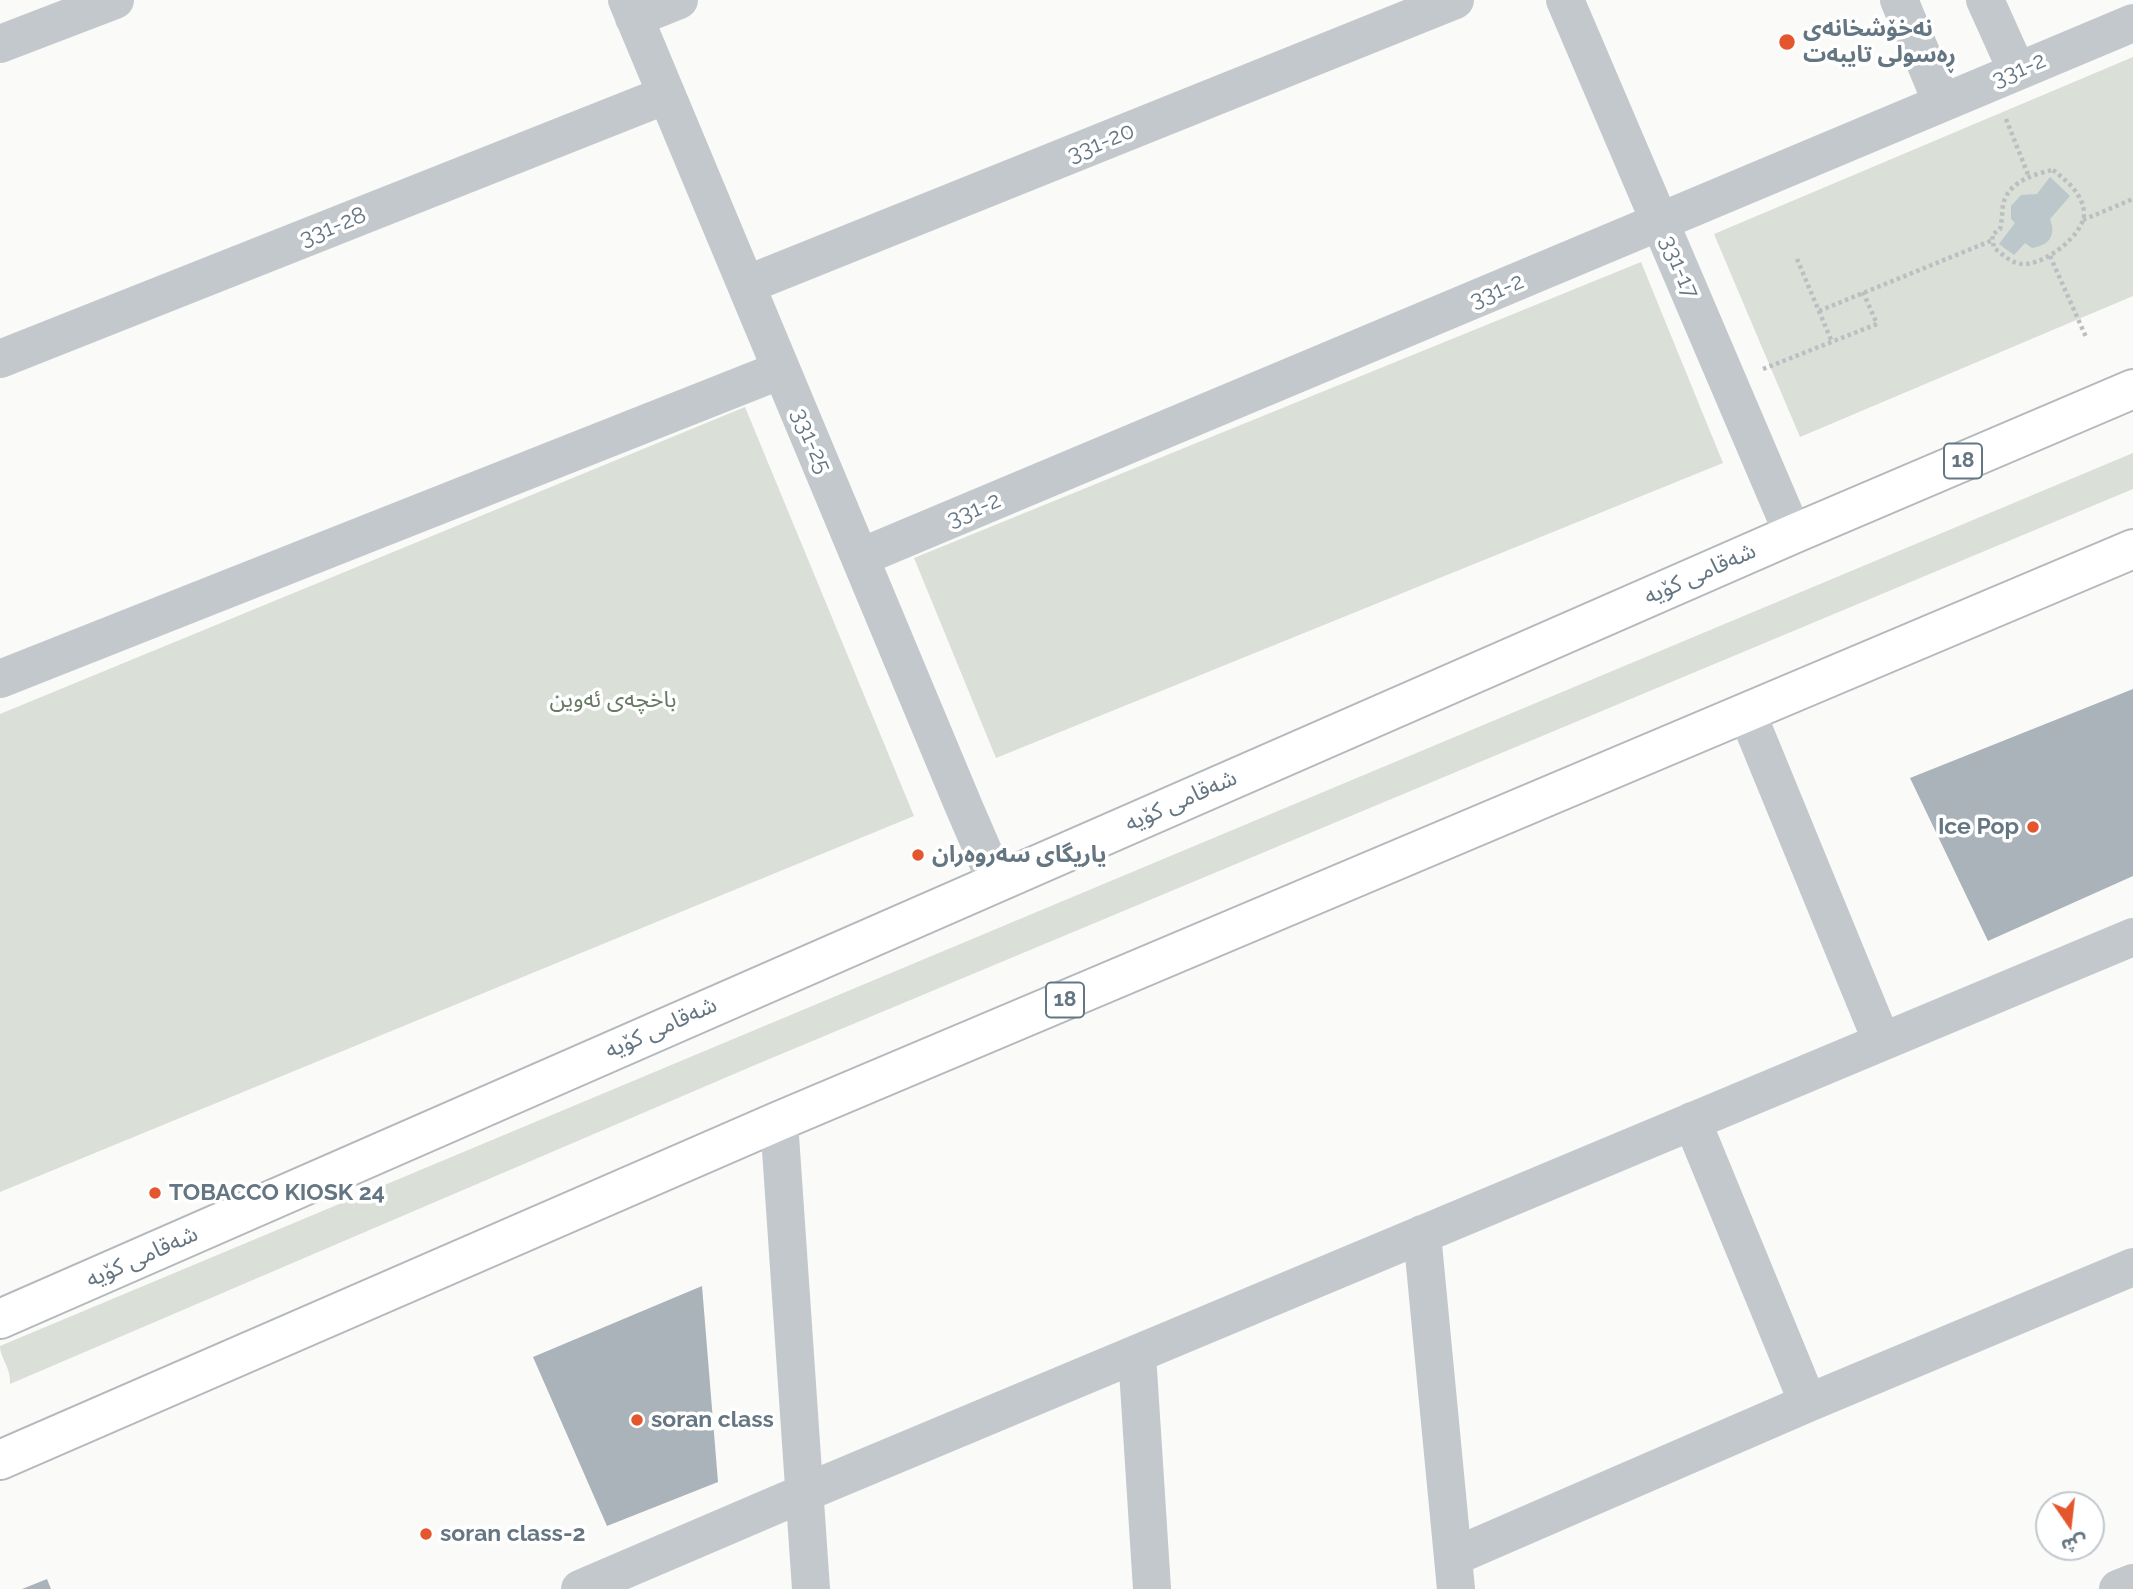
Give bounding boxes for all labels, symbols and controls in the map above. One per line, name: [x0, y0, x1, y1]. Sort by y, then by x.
place label: نەخۆشخانەی ڕەسولی تایبەت: [1803, 15, 1956, 69]
marker: نەخۆشخانەی ڕەسولی تایبەت: [1777, 32, 1797, 52]
street label: 331-2: [1988, 46, 2050, 94]
street label: 331-20: [1063, 117, 1139, 169]
street label: 331-28: [296, 201, 370, 253]
street label: 331-17: [1653, 231, 1705, 303]
street label: 331-2: [1466, 267, 1528, 315]
street label: 331-25: [785, 404, 837, 478]
road number: 18: [1944, 444, 1982, 478]
street label: 331-2: [943, 486, 1005, 534]
street label: شەقامی کۆیە: [1640, 537, 1760, 611]
park label: باخچەی ئەوین: [550, 686, 676, 714]
street label: شەقامی کۆیە: [1121, 764, 1241, 838]
place label: Ice Pop: [1938, 813, 2019, 841]
marker: Ice Pop: [2025, 819, 2041, 835]
place label: یاریگای سەروەران: [932, 841, 1106, 869]
marker: یاریگای سەروەران: [910, 847, 926, 863]
road number: 18: [1046, 982, 1084, 1018]
street label: شەقامی کۆیە: [601, 991, 721, 1065]
place label: TOBACCO KIOSK 24: [169, 1179, 385, 1207]
marker: TOBACCO KIOSK 24: [147, 1185, 163, 1201]
street label: شەقامی کۆیە: [82, 1220, 202, 1294]
place label: soran class: [651, 1406, 774, 1434]
marker: soran class: [629, 1412, 645, 1428]
north arrow: [2035, 1491, 2105, 1561]
place label: soran class-2: [440, 1520, 586, 1548]
marker: soran class-2: [418, 1526, 434, 1542]
text: ش: [2059, 1531, 2090, 1558]

